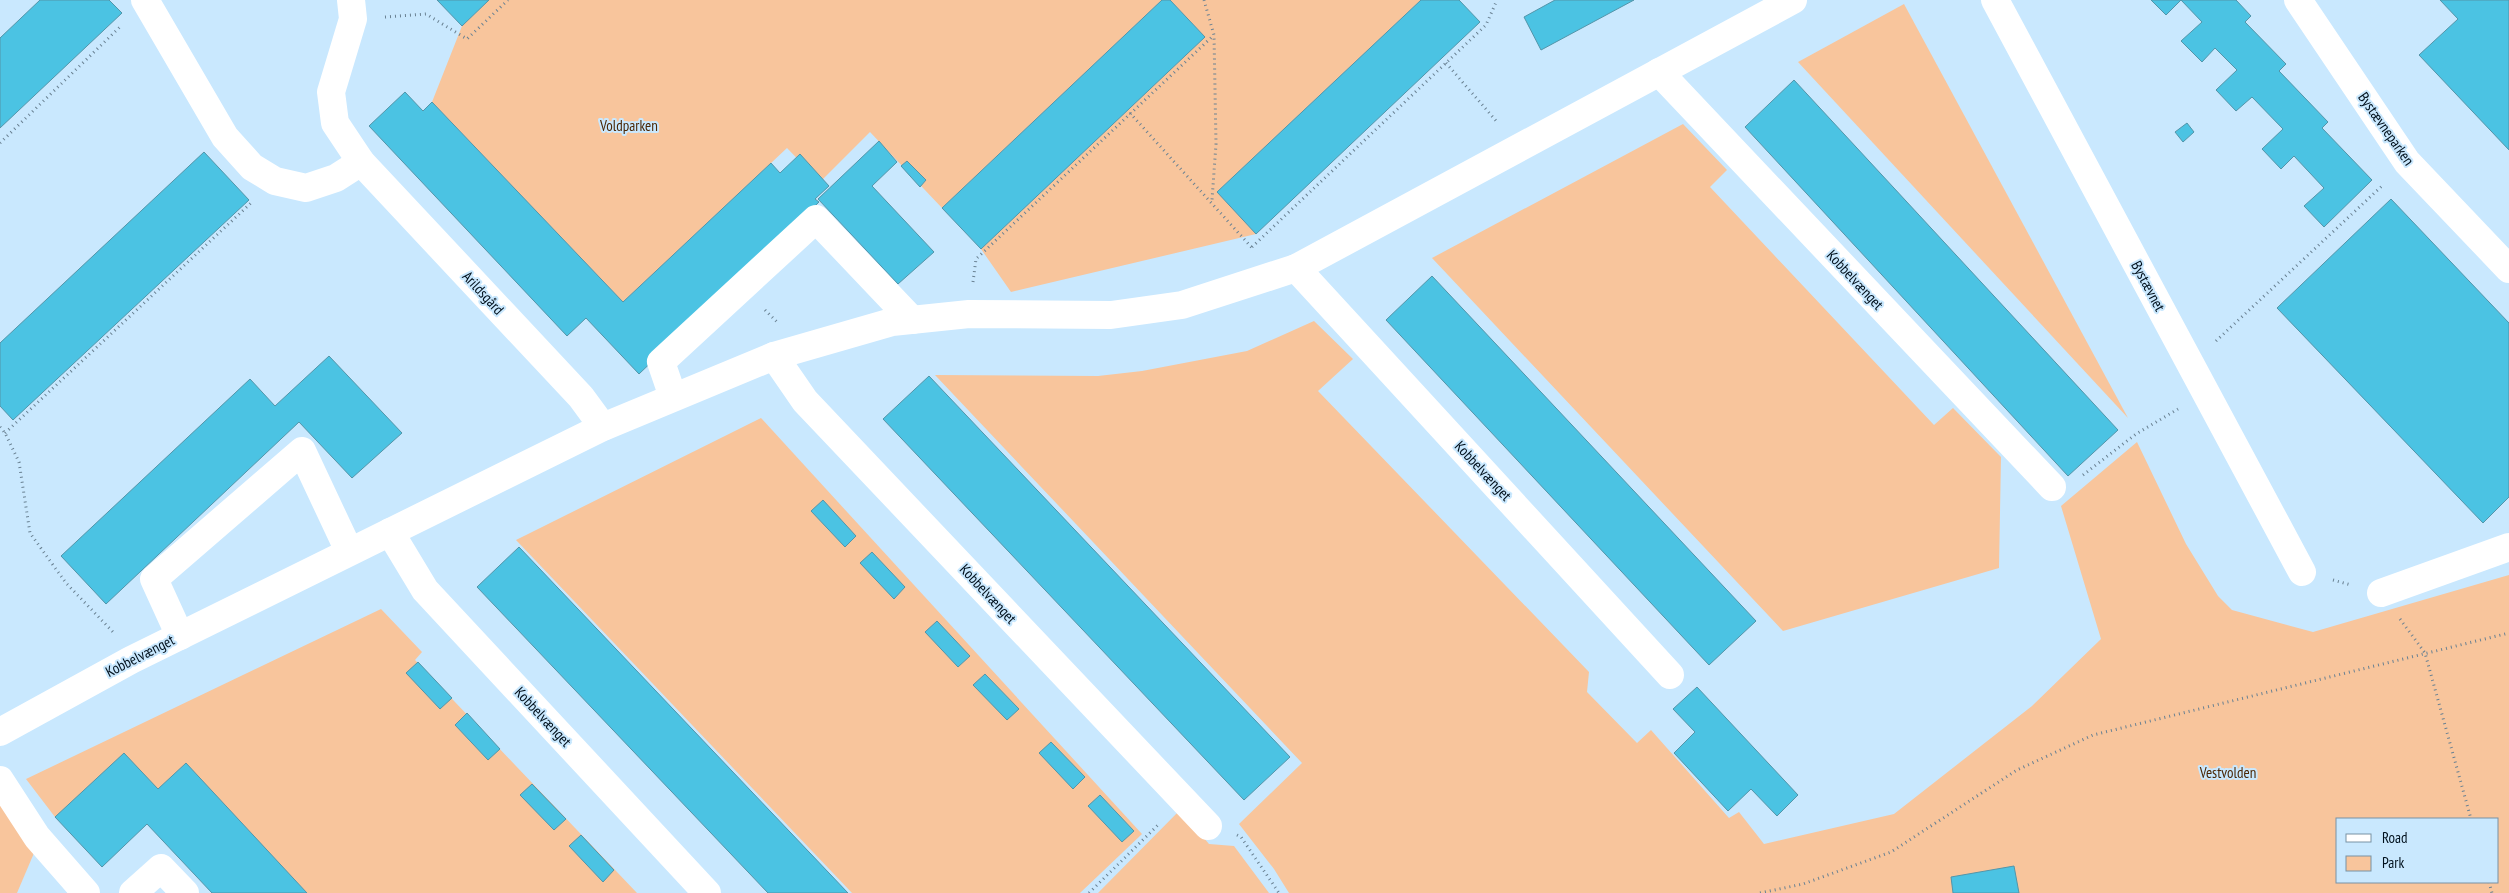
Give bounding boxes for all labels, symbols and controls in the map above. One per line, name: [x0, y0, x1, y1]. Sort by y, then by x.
street label: Bystævneparken: [2354, 88, 2419, 169]
park label: Voldparken: [599, 116, 658, 135]
street label: Kobbelvænget: [1823, 246, 1888, 314]
street label: Bystævnet: [2127, 257, 2170, 314]
street label: Arildsgård: [458, 267, 508, 318]
street label: Kobbelvænget: [1451, 437, 1516, 505]
street label: Kobbelvænget: [956, 560, 1021, 628]
street label: Kobbelvænget: [102, 630, 177, 681]
street label: Kobbelvænget: [511, 683, 576, 751]
park label: Vestvolden: [2199, 763, 2256, 782]
legend: [2336, 818, 2499, 883]
text: Road: [2382, 828, 2408, 847]
text: Park: [2382, 853, 2404, 872]

